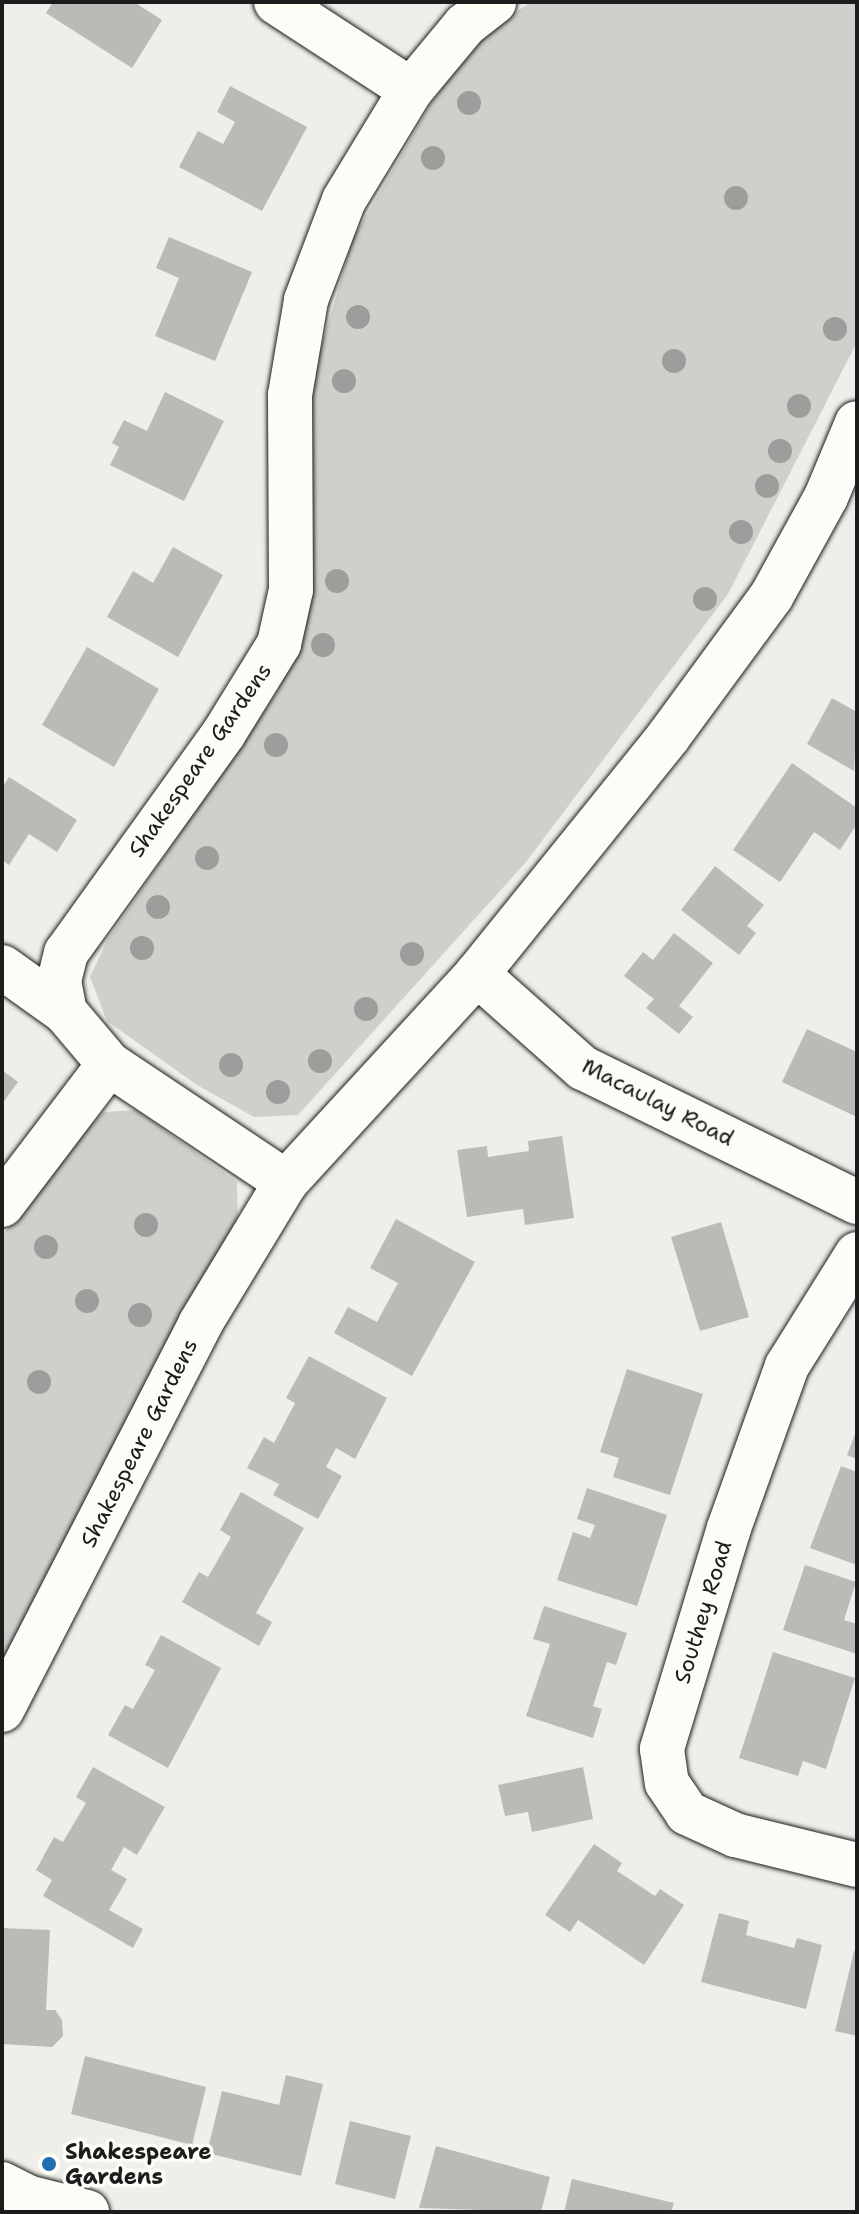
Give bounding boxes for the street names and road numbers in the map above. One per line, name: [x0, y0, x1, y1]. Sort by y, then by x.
street label: Shakespeare Gardens: [123, 658, 277, 862]
street label: Macaulay Road: [578, 1052, 738, 1152]
street label: Shakespeare Gardens: [75, 1334, 203, 1552]
street label: Southey Road: [669, 1537, 737, 1687]

